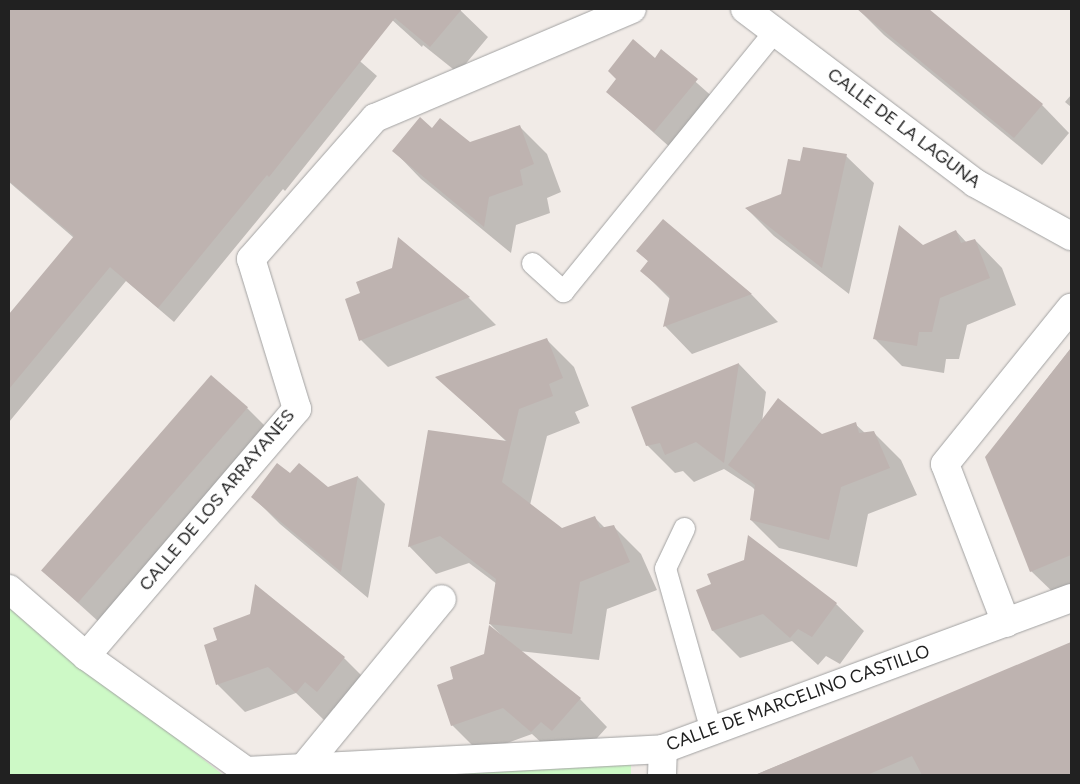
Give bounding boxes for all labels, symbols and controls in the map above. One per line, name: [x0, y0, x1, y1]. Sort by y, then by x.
street label: CALLE DE LA LAGUNA: [823, 63, 985, 193]
street label: CALLE DE LOS ARRAYANES: [135, 405, 299, 595]
street label: CALLE DE MARCELINO CASTILLO: [663, 640, 933, 756]

